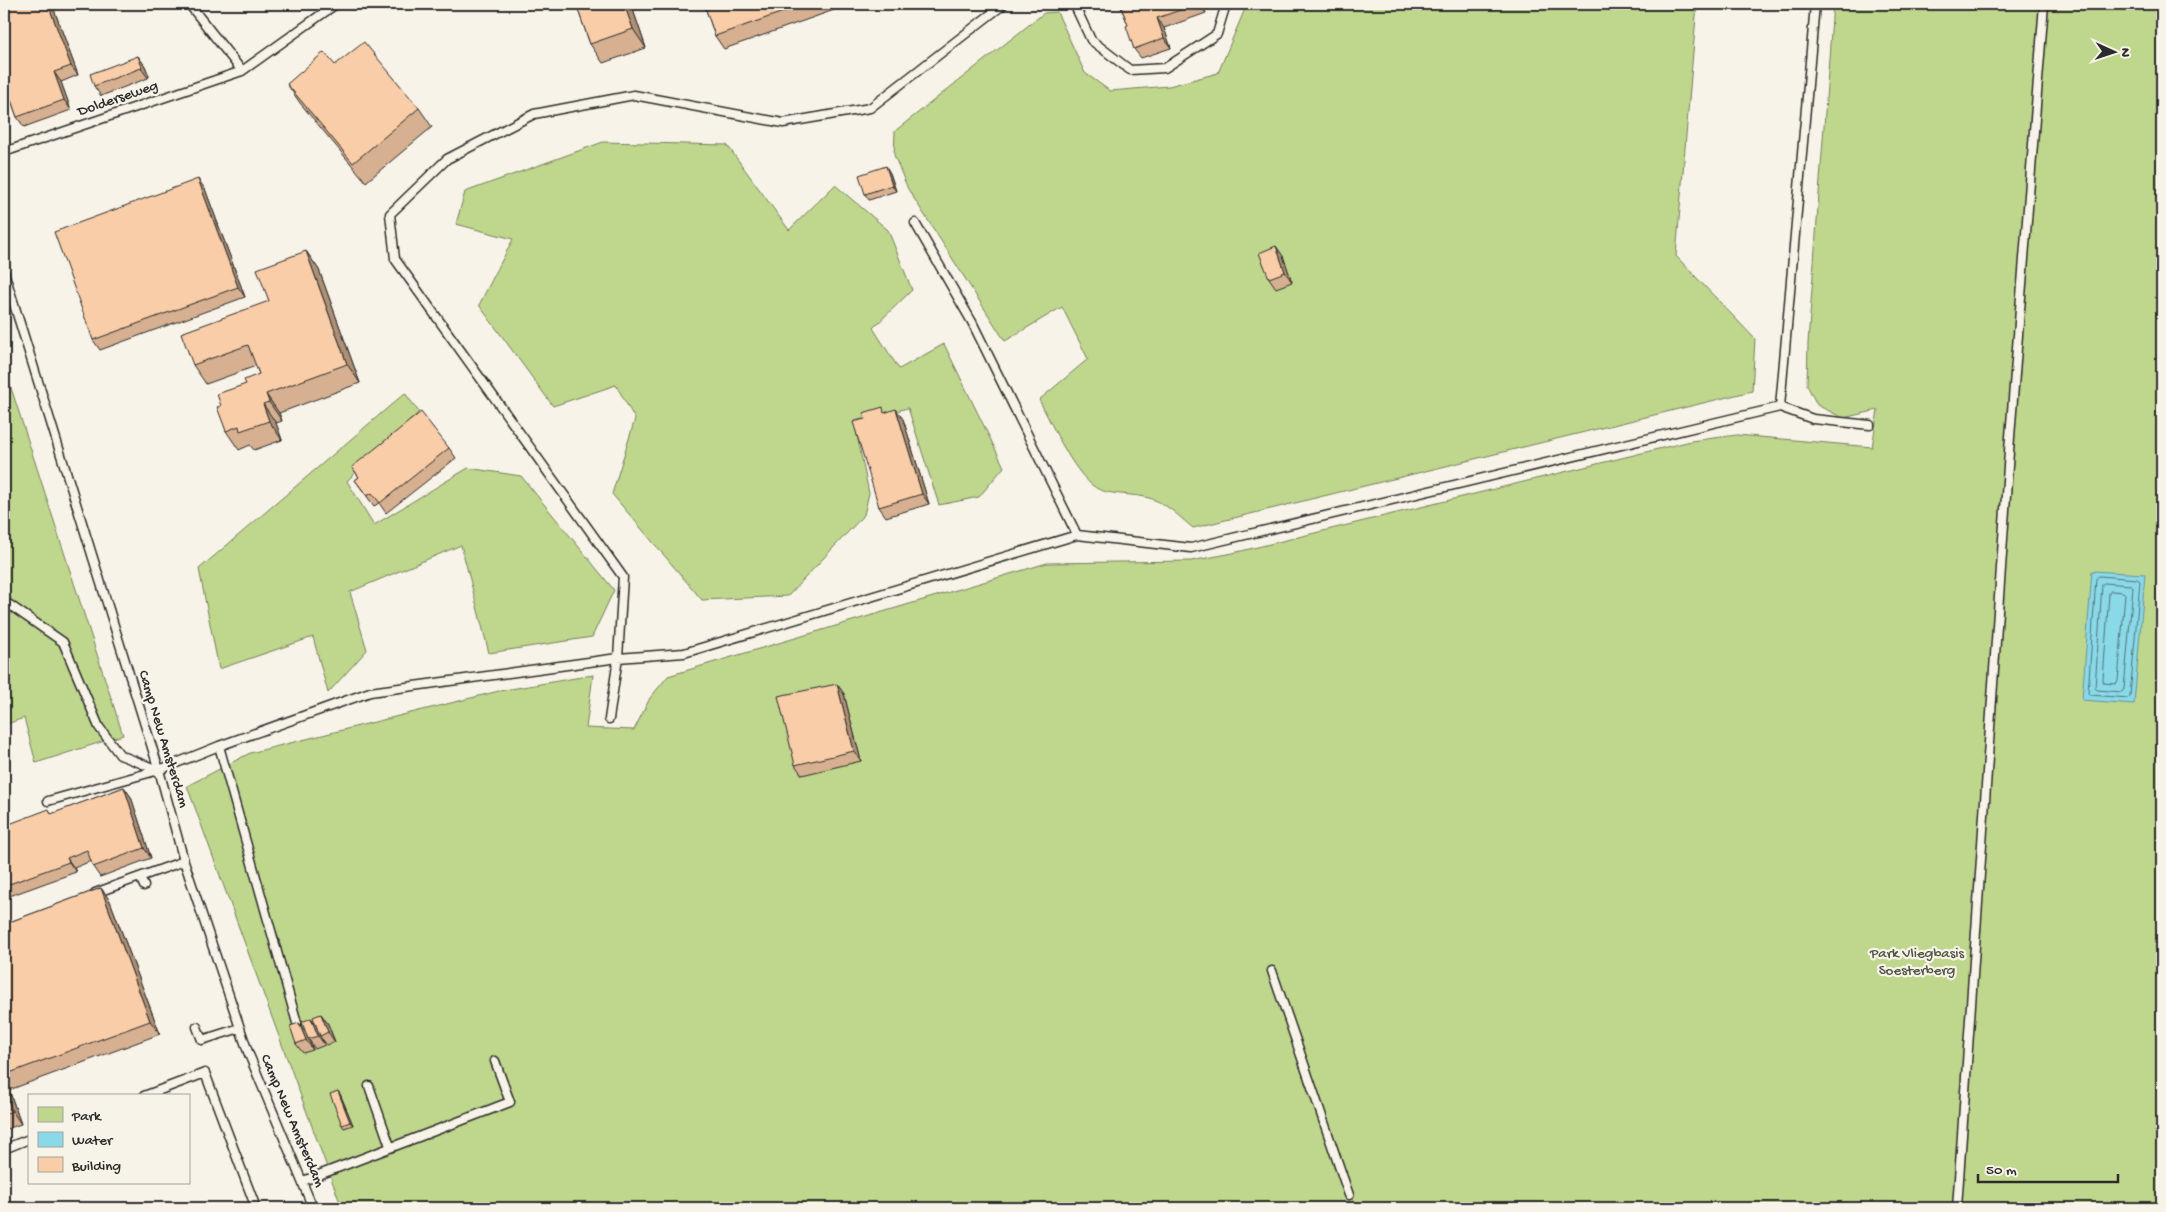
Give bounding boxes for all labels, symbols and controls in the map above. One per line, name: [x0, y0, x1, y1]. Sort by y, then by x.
north arrow: [2088, 28, 2138, 78]
text: N: [2116, 48, 2133, 58]
street label: Dolderseweg: [74, 77, 161, 121]
street label: Camp New Amsterdam: [134, 668, 193, 810]
park label: Park Vliegbasis Soesterberg: [1869, 945, 1964, 980]
street label: Camp New Amsterdam: [256, 1052, 328, 1191]
legend: [28, 1094, 190, 1184]
text: Park: [71, 1108, 102, 1126]
text: Water: [72, 1132, 114, 1150]
scale bar: [1978, 1152, 2118, 1184]
text: Building: [71, 1158, 121, 1176]
text: 50 m: [1986, 1162, 2017, 1180]

